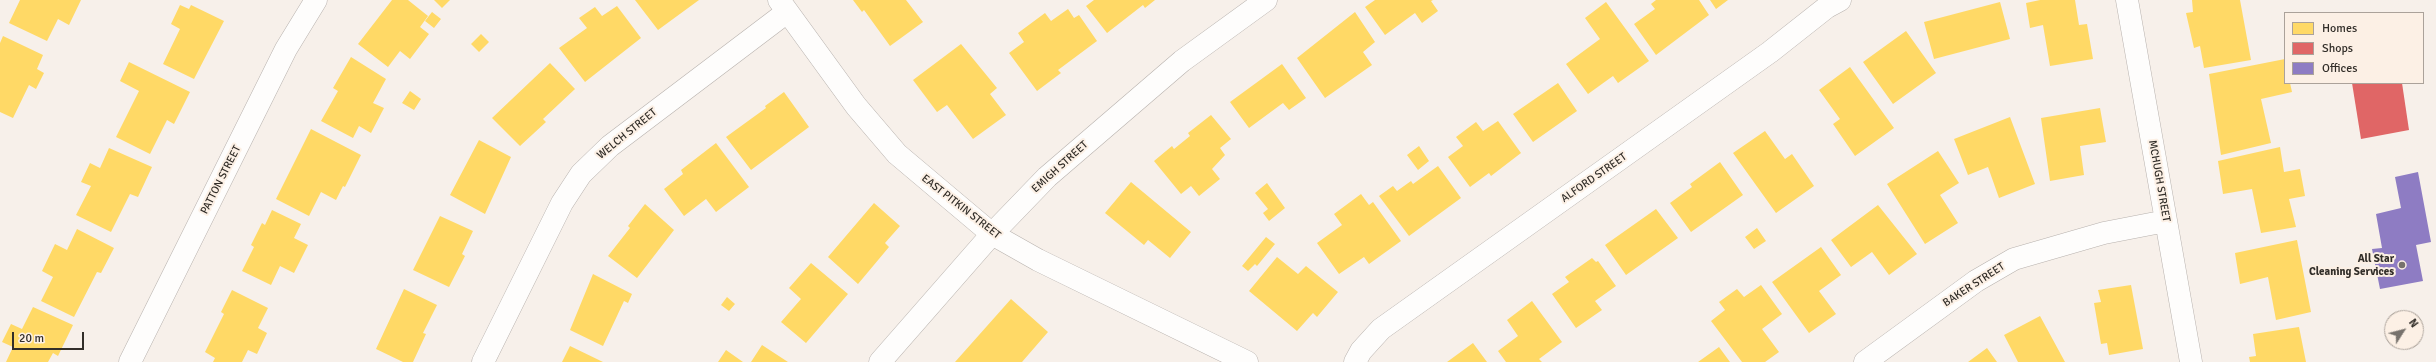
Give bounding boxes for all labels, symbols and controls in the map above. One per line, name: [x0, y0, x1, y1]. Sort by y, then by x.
legend: [2284, 12, 2424, 84]
text: Homes: [2322, 21, 2357, 36]
text: Shops: [2322, 41, 2353, 56]
text: Offices: [2322, 61, 2357, 76]
street label: WELCH STREET: [594, 106, 660, 162]
street label: EMIGH STREET: [1029, 138, 1091, 196]
street label: MCHUGH STREET: [2145, 139, 2173, 223]
street label: PATTON STREET: [198, 143, 244, 217]
street label: ALFORD STREET: [1559, 150, 1629, 206]
street label: EAST PITKIN STREET: [919, 172, 1003, 242]
place label: All Star Cleaning Services: [2309, 252, 2394, 278]
street label: BAKER STREET: [1941, 260, 2007, 310]
marker: All Star Cleaning Services: [2397, 260, 2407, 270]
north arrow: [2384, 310, 2424, 350]
text: N: [2406, 316, 2421, 330]
scale bar: [14, 324, 86, 350]
text: 20 m: [19, 331, 44, 346]

